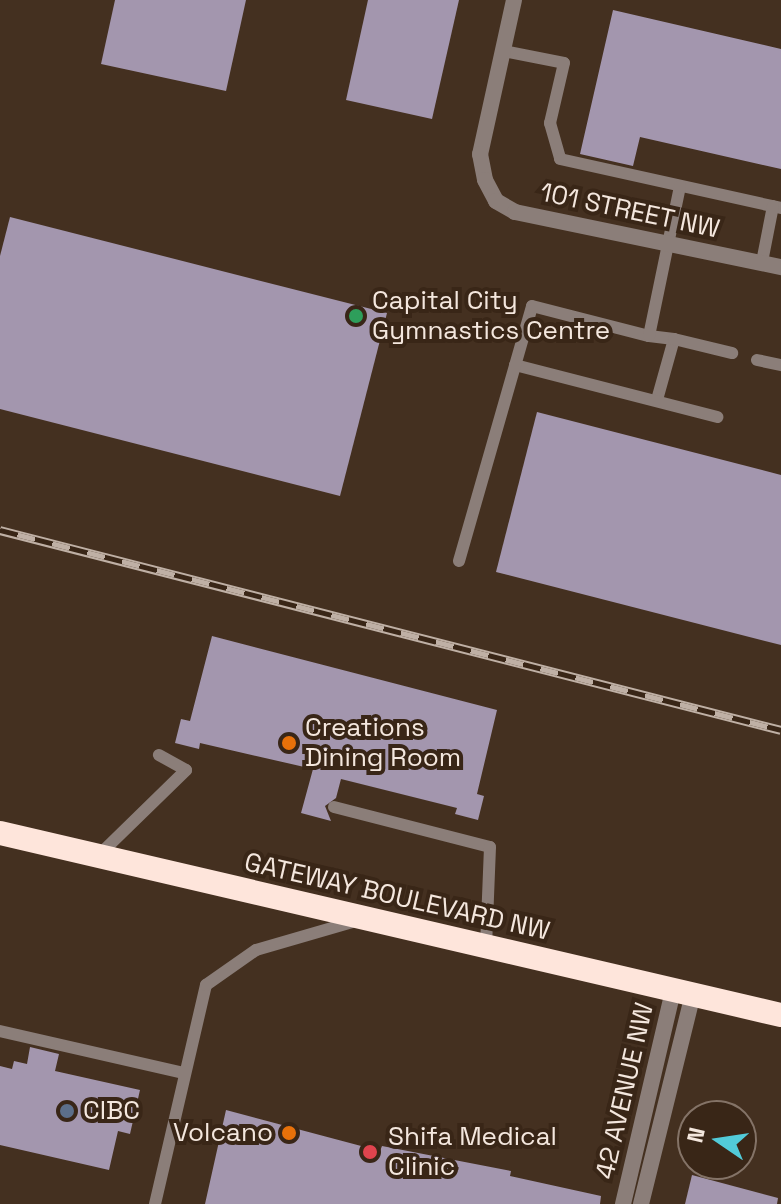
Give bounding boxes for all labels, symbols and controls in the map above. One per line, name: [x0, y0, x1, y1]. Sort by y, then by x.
street label: 101 STREET NW: [537, 177, 723, 245]
place label: Capital City Gymnastics Centre: [372, 285, 610, 346]
marker: Capital City Gymnastics Centre: [347, 307, 365, 325]
place label: Creations Dining Room: [305, 712, 461, 774]
marker: Creations Dining Room: [280, 734, 298, 752]
street label: GATEWAY BOULEVARD NW: [241, 847, 553, 947]
street label: 42 AVENUE NW: [590, 1000, 660, 1182]
place label: CIBC: [83, 1095, 140, 1127]
north arrow: [677, 1100, 757, 1180]
marker: CIBC: [58, 1102, 76, 1120]
place label: Volcano: [173, 1117, 273, 1149]
place label: Shifa Medical Clinic: [388, 1121, 557, 1182]
marker: Volcano: [280, 1124, 298, 1142]
text: N: [680, 1125, 711, 1145]
marker: Shifa Medical Clinic: [359, 1141, 381, 1163]

